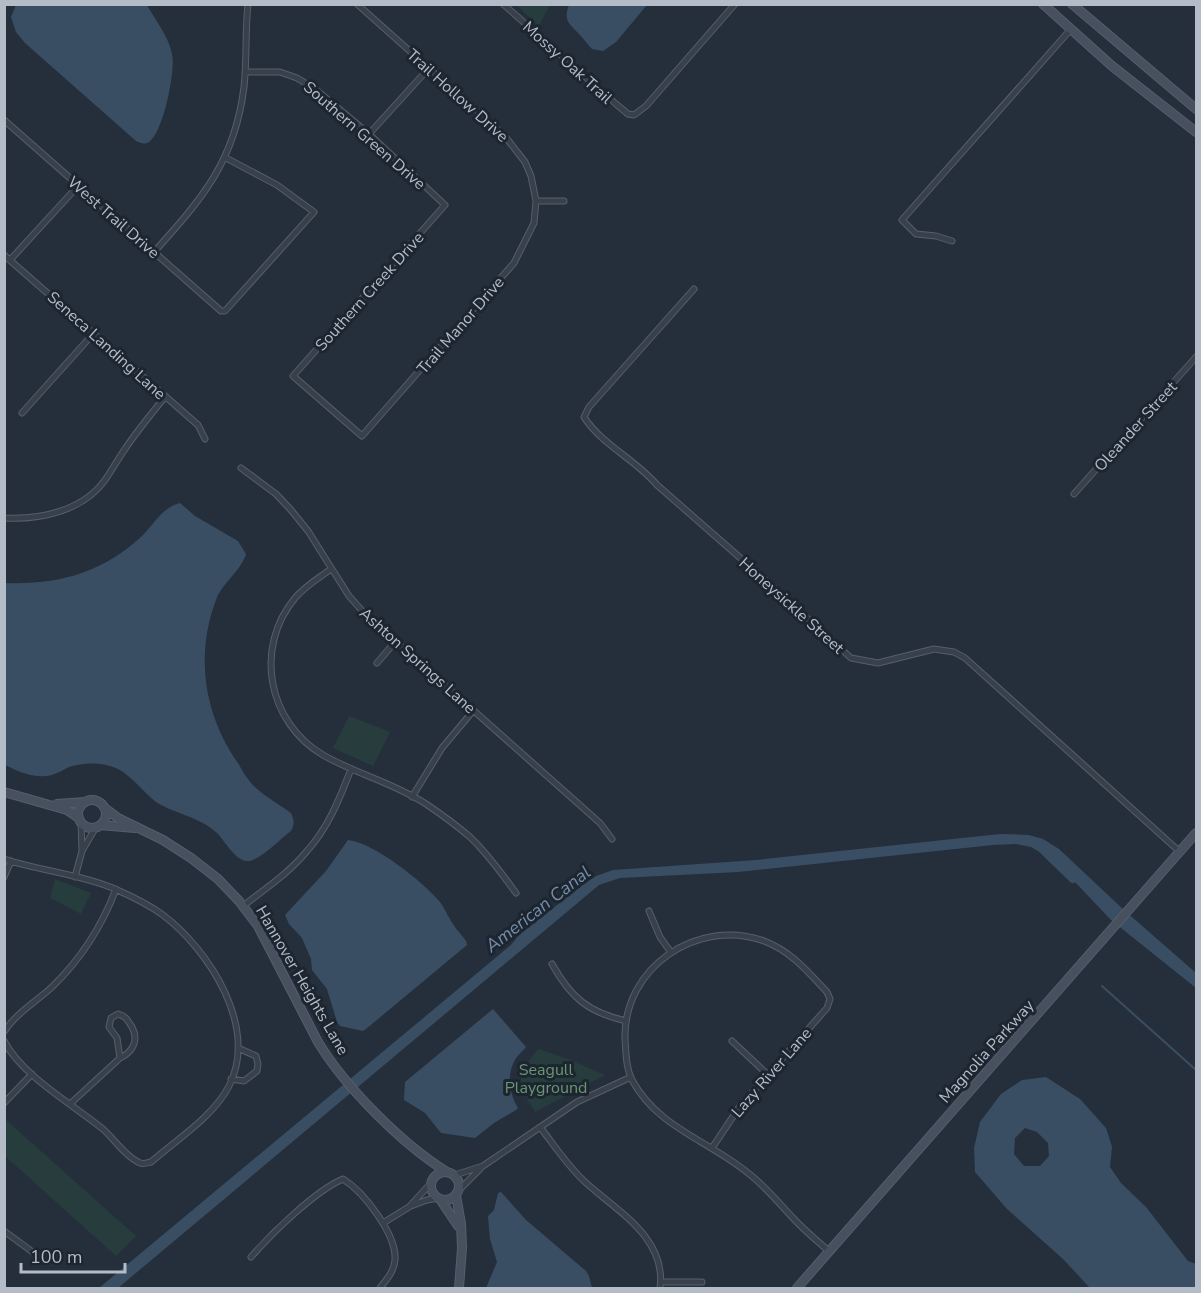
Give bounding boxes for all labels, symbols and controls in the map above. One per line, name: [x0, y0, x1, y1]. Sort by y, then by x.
street label: Mossy Oak Trail: [518, 16, 617, 109]
street label: Trail Hollow Drive: [402, 44, 513, 147]
street label: Southern Green Drive: [299, 77, 430, 195]
street label: West Trail Drive: [63, 172, 164, 264]
street label: Southern Creek Drive: [310, 227, 429, 356]
street label: Trail Manor Drive: [412, 272, 509, 379]
street label: Seneca Landing Lane: [42, 287, 170, 405]
street label: Oleander Street: [1089, 377, 1182, 477]
street label: Honeysickle Street: [734, 553, 849, 659]
street label: Ashton Springs Lane: [354, 603, 480, 719]
water label: American Canal: [479, 860, 596, 958]
street label: Hannover Heights Lane: [250, 902, 354, 1059]
street label: Magnolia Parkway: [934, 995, 1040, 1108]
street label: Lazy River Lane: [727, 1023, 817, 1122]
park label: Seagull Playground: [505, 1059, 587, 1099]
scale bar: [21, 1236, 124, 1274]
text: 100 m: [30, 1245, 82, 1269]

